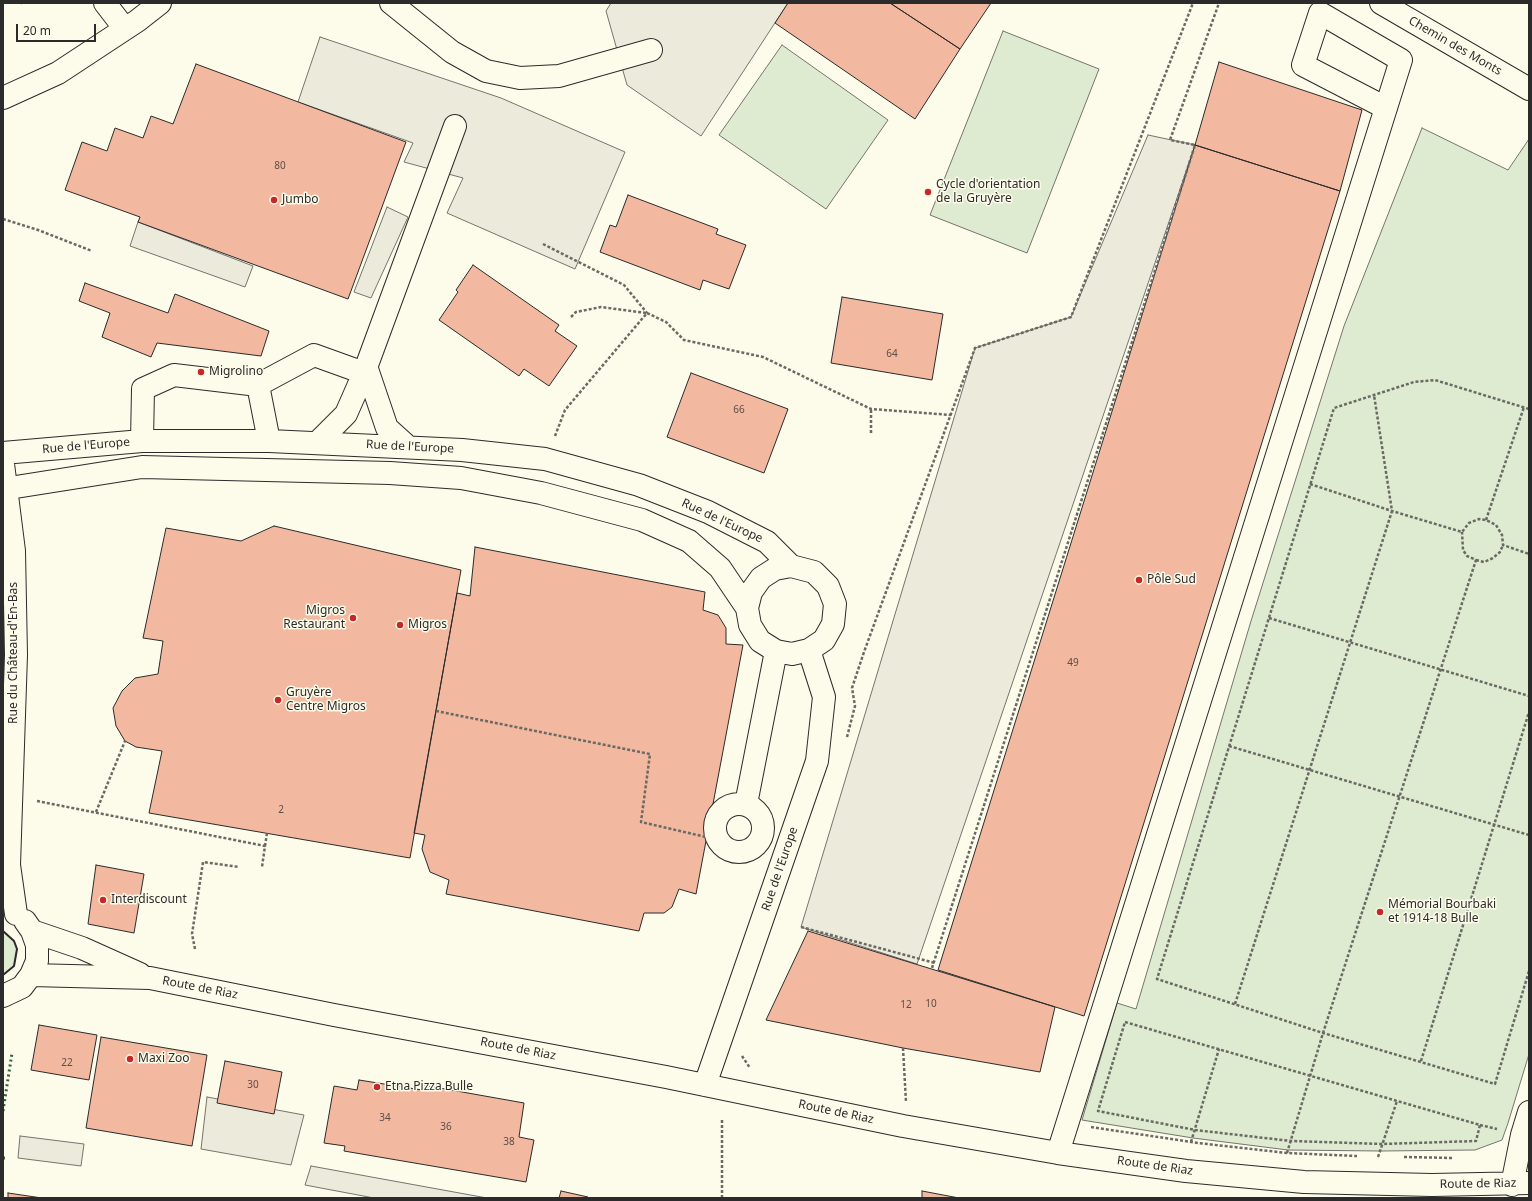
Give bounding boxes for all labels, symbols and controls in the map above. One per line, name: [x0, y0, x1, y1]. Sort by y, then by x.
street label: Chemin des Monts: [1406, 13, 1504, 79]
scale bar: [18, 16, 98, 42]
text: 20 m: [23, 22, 51, 39]
house number: 80: [274, 160, 286, 172]
place label: Cycle d'orientation de la Gruyère: [936, 178, 1040, 206]
marker: Cycle d'orientation de la Gruyère: [923, 187, 933, 197]
place label: Jumbo: [282, 193, 319, 207]
marker: Jumbo: [269, 195, 279, 205]
house number: 64: [886, 348, 898, 360]
place label: Migrolino: [209, 365, 263, 379]
marker: Migrolino: [196, 367, 206, 377]
house number: 66: [733, 404, 745, 416]
street label: Rue de l'Europe: [42, 435, 130, 457]
street label: Rue de l'Europe: [366, 438, 454, 456]
street label: Rue de l'Europe: [679, 496, 765, 546]
place label: Pôle Sud: [1147, 573, 1196, 587]
marker: Pôle Sud: [1134, 575, 1144, 585]
street label: Rue du Château-d'En-Bas: [7, 582, 21, 724]
place label: Migros Restaurant: [283, 604, 345, 632]
marker: Migros Restaurant: [348, 613, 358, 623]
place label: Migros: [408, 618, 447, 632]
marker: Migros: [395, 620, 405, 630]
house number: 49: [1067, 657, 1079, 669]
place label: Gruyère Centre Migros: [286, 686, 366, 714]
marker: Gruyère Centre Migros: [273, 695, 283, 705]
house number: 2: [278, 804, 284, 816]
street label: Rue de l'Europe: [759, 825, 801, 913]
place label: Interdiscount: [111, 893, 187, 907]
marker: Interdiscount: [98, 895, 108, 905]
place label: Mémorial Bourbaki et 1914-18 Bulle: [1388, 898, 1496, 926]
marker: Mémorial Bourbaki et 1914-18 Bulle: [1375, 907, 1385, 917]
street label: Route de Riaz: [161, 974, 239, 1002]
house number: 10: [925, 998, 937, 1010]
house number: 12: [900, 999, 912, 1011]
street label: Route de Riaz: [479, 1035, 557, 1063]
place label: Maxi Zoo: [138, 1052, 190, 1066]
marker: Maxi Zoo: [125, 1054, 135, 1064]
house number: 22: [61, 1057, 73, 1069]
house number: 30: [247, 1079, 259, 1091]
place label: Etna Pizza Bulle: [385, 1080, 473, 1094]
marker: Etna Pizza Bulle: [372, 1082, 382, 1092]
street label: Route de Riaz: [797, 1097, 875, 1127]
house number: 34: [379, 1112, 391, 1124]
house number: 36: [440, 1121, 452, 1133]
house number: 38: [503, 1136, 515, 1148]
street label: Route de Riaz: [1116, 1154, 1194, 1178]
street label: Route de Riaz: [1440, 1176, 1516, 1192]

